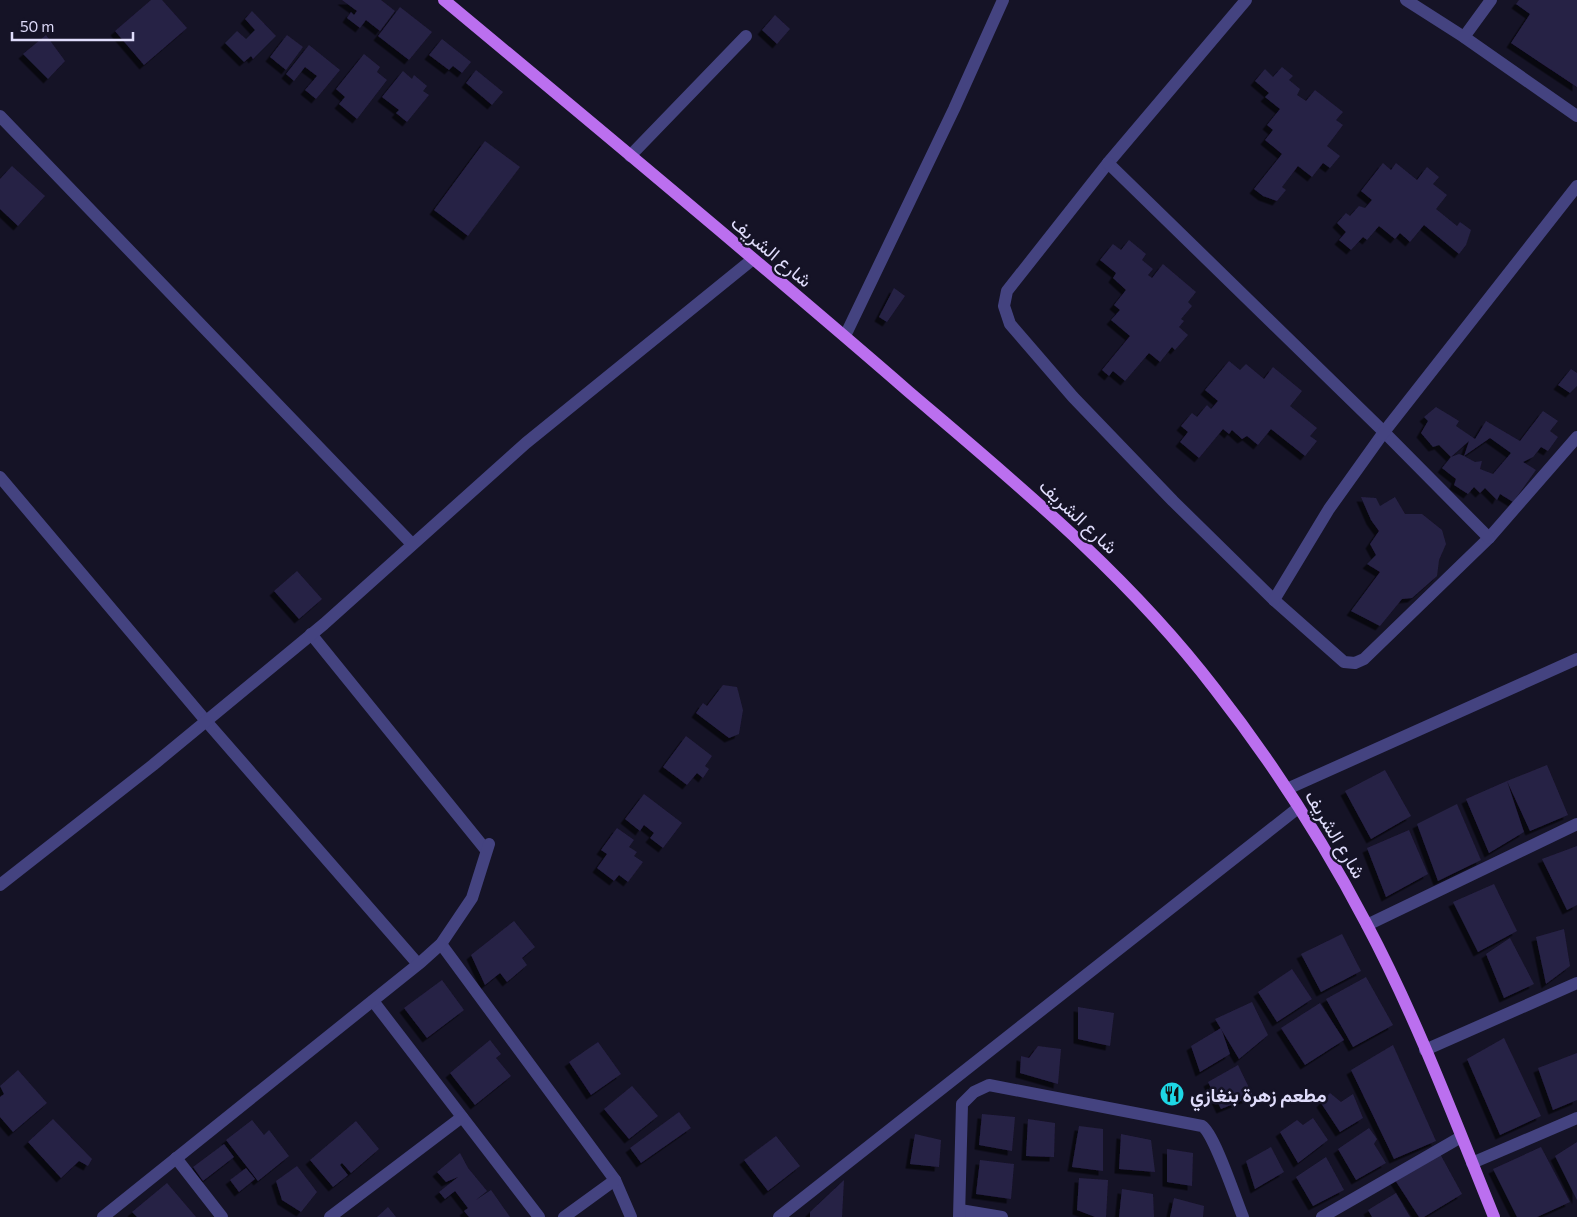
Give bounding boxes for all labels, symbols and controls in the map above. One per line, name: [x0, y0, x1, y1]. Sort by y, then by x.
scale bar: [12, 10, 134, 42]
text: 50 m: [20, 17, 54, 35]
street label: شارع الشريف: [726, 210, 817, 293]
street label: شارع الشريف: [1034, 474, 1123, 560]
street label: شارع الشريف: [1299, 786, 1371, 883]
restaurant icon: مطعم زهرة بنغازي: [1159, 1081, 1185, 1107]
place label: مطعم زهرة بنغازي: [1190, 1083, 1326, 1112]

